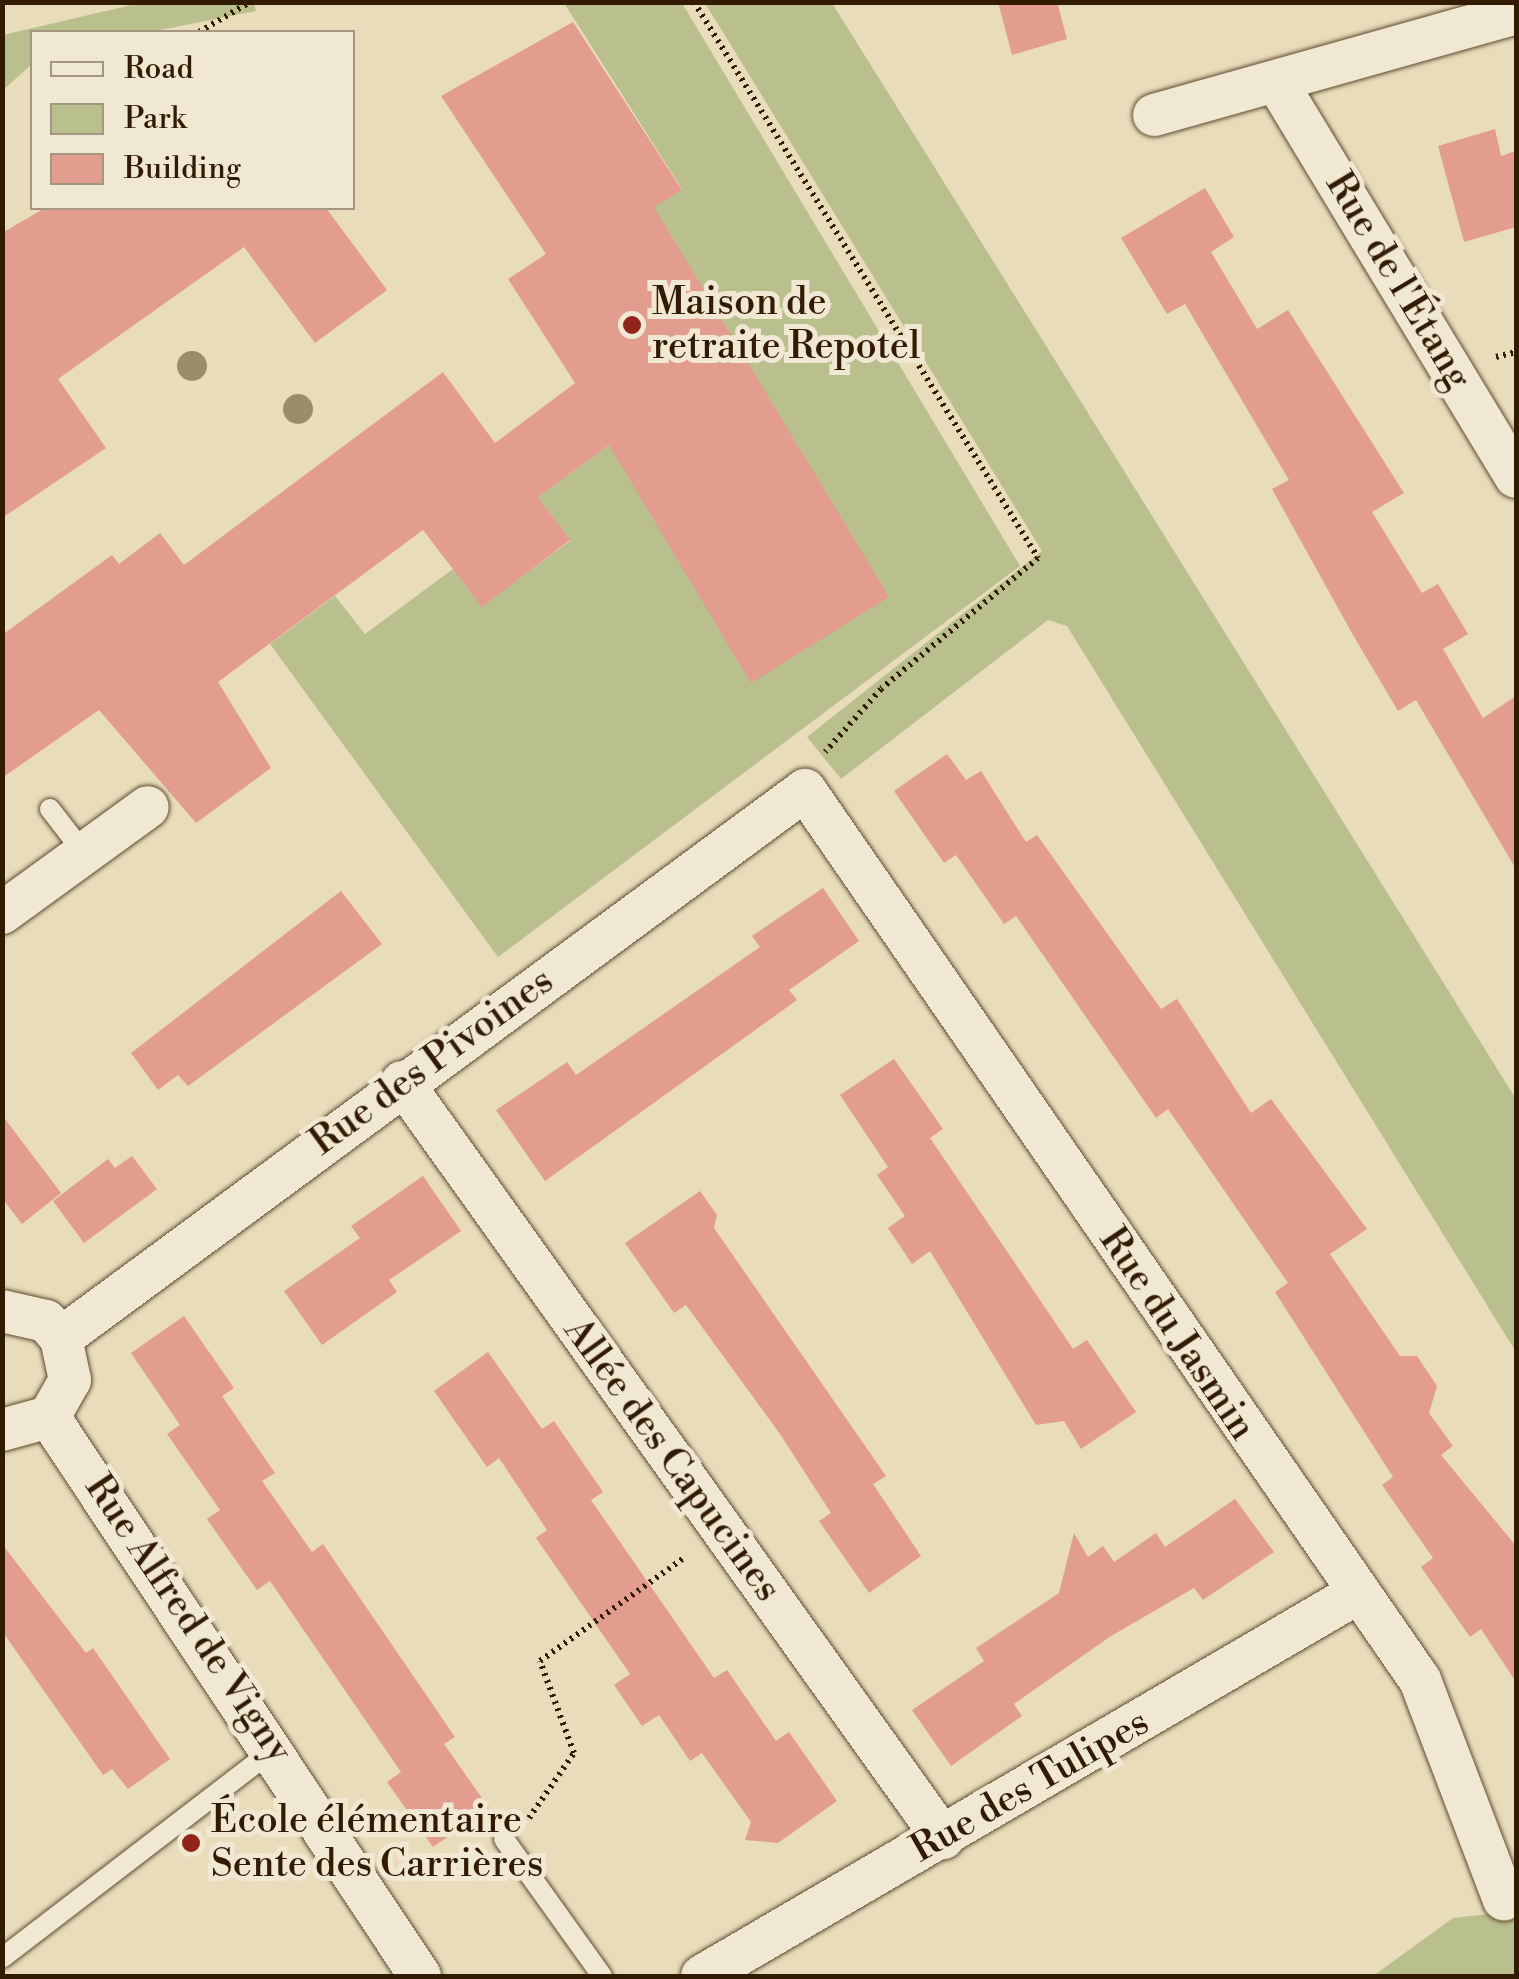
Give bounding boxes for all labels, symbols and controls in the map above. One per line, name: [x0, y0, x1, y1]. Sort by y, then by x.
legend: [30, 30, 355, 210]
text: Road: [124, 50, 194, 88]
text: Park: [124, 100, 186, 138]
text: Building: [124, 150, 241, 188]
street label: Rue de l'Étang: [1315, 164, 1481, 398]
place label: Maison de retraite Repotel: [652, 280, 920, 370]
marker: Maison de retraite Repotel: [621, 314, 643, 336]
street label: Rue des Pivoines: [302, 959, 562, 1165]
street label: Rue du Jasmin: [1089, 1219, 1265, 1449]
street label: Allée des Capucines: [554, 1309, 790, 1611]
street label: Rue Alfred de Vigny: [75, 1466, 301, 1772]
street label: Rue des Tulipes: [903, 1699, 1157, 1873]
place label: École élémentaire Sente des Carrières: [211, 1798, 543, 1888]
marker: École élémentaire Sente des Carrières: [180, 1832, 202, 1854]

